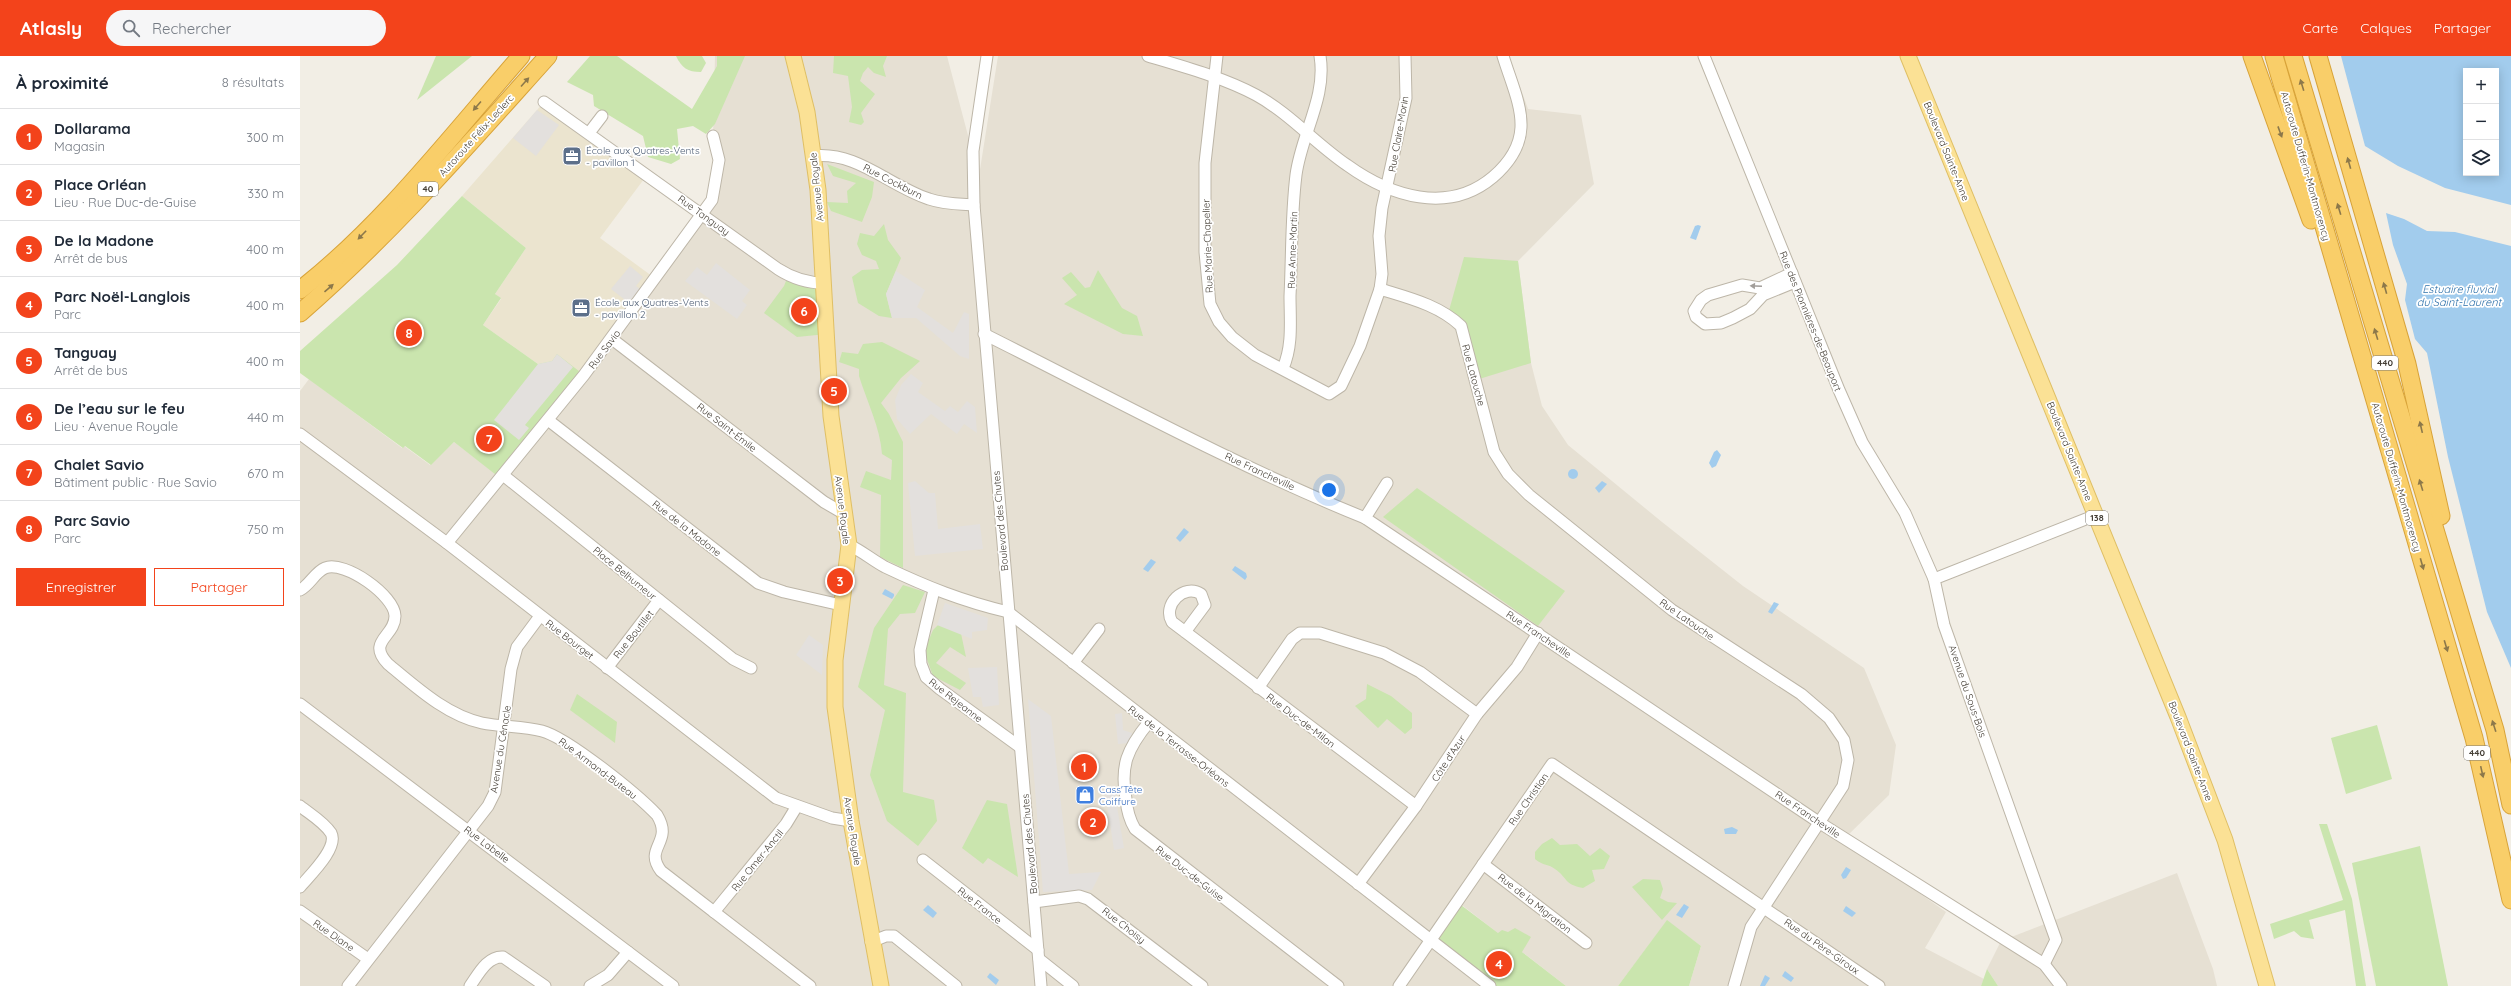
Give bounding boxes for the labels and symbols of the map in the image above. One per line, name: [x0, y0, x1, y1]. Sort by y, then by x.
one-way arrow: [520, 76, 529, 87]
one-way arrow: [2299, 78, 2305, 90]
street label: Autoroute Dufferin-Montmorency: [2278, 90, 2333, 242]
street label: Autoroute Félix-Leclerc: [436, 92, 517, 179]
street label: Rue Claire-Morin: [1385, 95, 1412, 173]
street label: Boulevard Sainte-Anne: [1921, 100, 1973, 203]
one-way arrow: [473, 102, 482, 111]
one-way arrow: [2277, 127, 2283, 139]
place label: École aux Quatres-Vents - pavillon 1: [586, 144, 700, 169]
office icon: École aux Quatres-Vents - pavillon 1: [561, 145, 583, 167]
street label: Avenue Royale: [806, 152, 827, 222]
one-way arrow: [2346, 157, 2352, 169]
street label: Rue Cockburn: [861, 161, 925, 202]
road number: 40: [418, 182, 438, 196]
street label: Rue Tanguay: [675, 192, 732, 239]
street label: Rue Marie-Chapelier: [1199, 198, 1216, 293]
one-way arrow: [2336, 203, 2342, 215]
street label: Rue Anne-Martin: [1285, 211, 1300, 289]
one-way arrow: [357, 230, 367, 240]
street label: Rue des Pionnières-de-Beauport: [1776, 249, 1845, 394]
one-way arrow: [2382, 282, 2388, 294]
water label: Estuaire fluvial du Saint-Laurent: [2417, 282, 2503, 309]
one-way arrow: [324, 283, 335, 292]
one-way arrow: [1750, 283, 1762, 290]
place label: École aux Quatres-Vents - pavillon 2: [595, 296, 709, 321]
pin: 6: [791, 296, 817, 326]
office icon: École aux Quatres-Vents - pavillon 2: [570, 297, 592, 319]
pin: 8: [396, 318, 422, 348]
street label: Rue Savio: [585, 327, 623, 371]
one-way arrow: [2373, 328, 2379, 340]
street label: Rue Latouche: [1459, 343, 1488, 408]
road number: 440: [2372, 356, 2398, 370]
pin: 5: [821, 376, 847, 406]
street label: Rue Saint-Émile: [694, 400, 759, 455]
street label: Boulevard Sainte-Anne: [2044, 400, 2096, 503]
street label: Autoroute Dufferin-Montmorency: [2369, 401, 2424, 553]
one-way arrow: [2418, 421, 2424, 434]
pin: 7: [476, 424, 502, 454]
street label: Rue Francheville: [1223, 450, 1297, 494]
street label: Boulevard des Chutes: [990, 470, 1011, 572]
street label: Avenue Royale: [832, 475, 853, 546]
one-way arrow: [2418, 479, 2424, 491]
your location: [1319, 480, 1339, 500]
street label: Rue de la Madone: [650, 497, 724, 560]
road number: 138: [2086, 511, 2108, 525]
street label: Place Belhumeur: [590, 544, 659, 603]
one-way arrow: [2419, 558, 2425, 570]
pin: 3: [827, 566, 853, 596]
street label: Rue Latouche: [1657, 596, 1717, 643]
street label: Rue Boutillet: [610, 607, 657, 661]
street label: Rue Francheville: [1504, 608, 1574, 661]
street label: Rue Bourget: [543, 617, 597, 663]
one-way arrow: [2443, 641, 2449, 653]
street label: Avenue du Sous-Bois: [1946, 643, 1990, 739]
street label: Rue Rejeanne: [926, 675, 985, 726]
street label: Rue Duc-de-Milan: [1264, 690, 1338, 751]
street label: Boulevard Sainte-Anne: [2165, 699, 2216, 803]
street label: Rue de la Terrasse-Orléans: [1125, 703, 1232, 790]
street label: Avenue du Cénacle: [487, 704, 514, 794]
one-way arrow: [2491, 719, 2497, 731]
street label: Côte d'Azur: [1429, 732, 1468, 784]
street label: Rue Armand-Buteau: [556, 735, 639, 802]
road number: 440: [2464, 746, 2490, 760]
pin: 1: [1071, 752, 1097, 782]
one-way arrow: [2479, 765, 2485, 778]
street label: Rue Christian: [1506, 771, 1551, 828]
place label: Cass'Tête Coiffure: [1099, 783, 1143, 808]
shop icon: Cass'Tête Coiffure: [1074, 784, 1096, 806]
street label: Rue Francheville: [1773, 788, 1843, 841]
street label: Boulevard des Chutes: [1019, 793, 1040, 895]
street label: Avenue Royale: [841, 796, 864, 867]
pin: 2: [1080, 807, 1106, 837]
street label: Rue Labelle: [461, 823, 512, 866]
street label: Rue Omer-Anctil: [728, 827, 786, 894]
street label: Rue Duc-de-Guise: [1153, 843, 1227, 904]
street label: Rue de la Migration: [1495, 871, 1574, 936]
street label: Rue France: [955, 884, 1005, 927]
street label: Rue Choisy: [1099, 904, 1148, 946]
street label: Rue du Père-Giroux: [1781, 915, 1862, 977]
street label: Rue Diane: [311, 916, 357, 955]
pin: 4: [1486, 949, 1512, 979]

